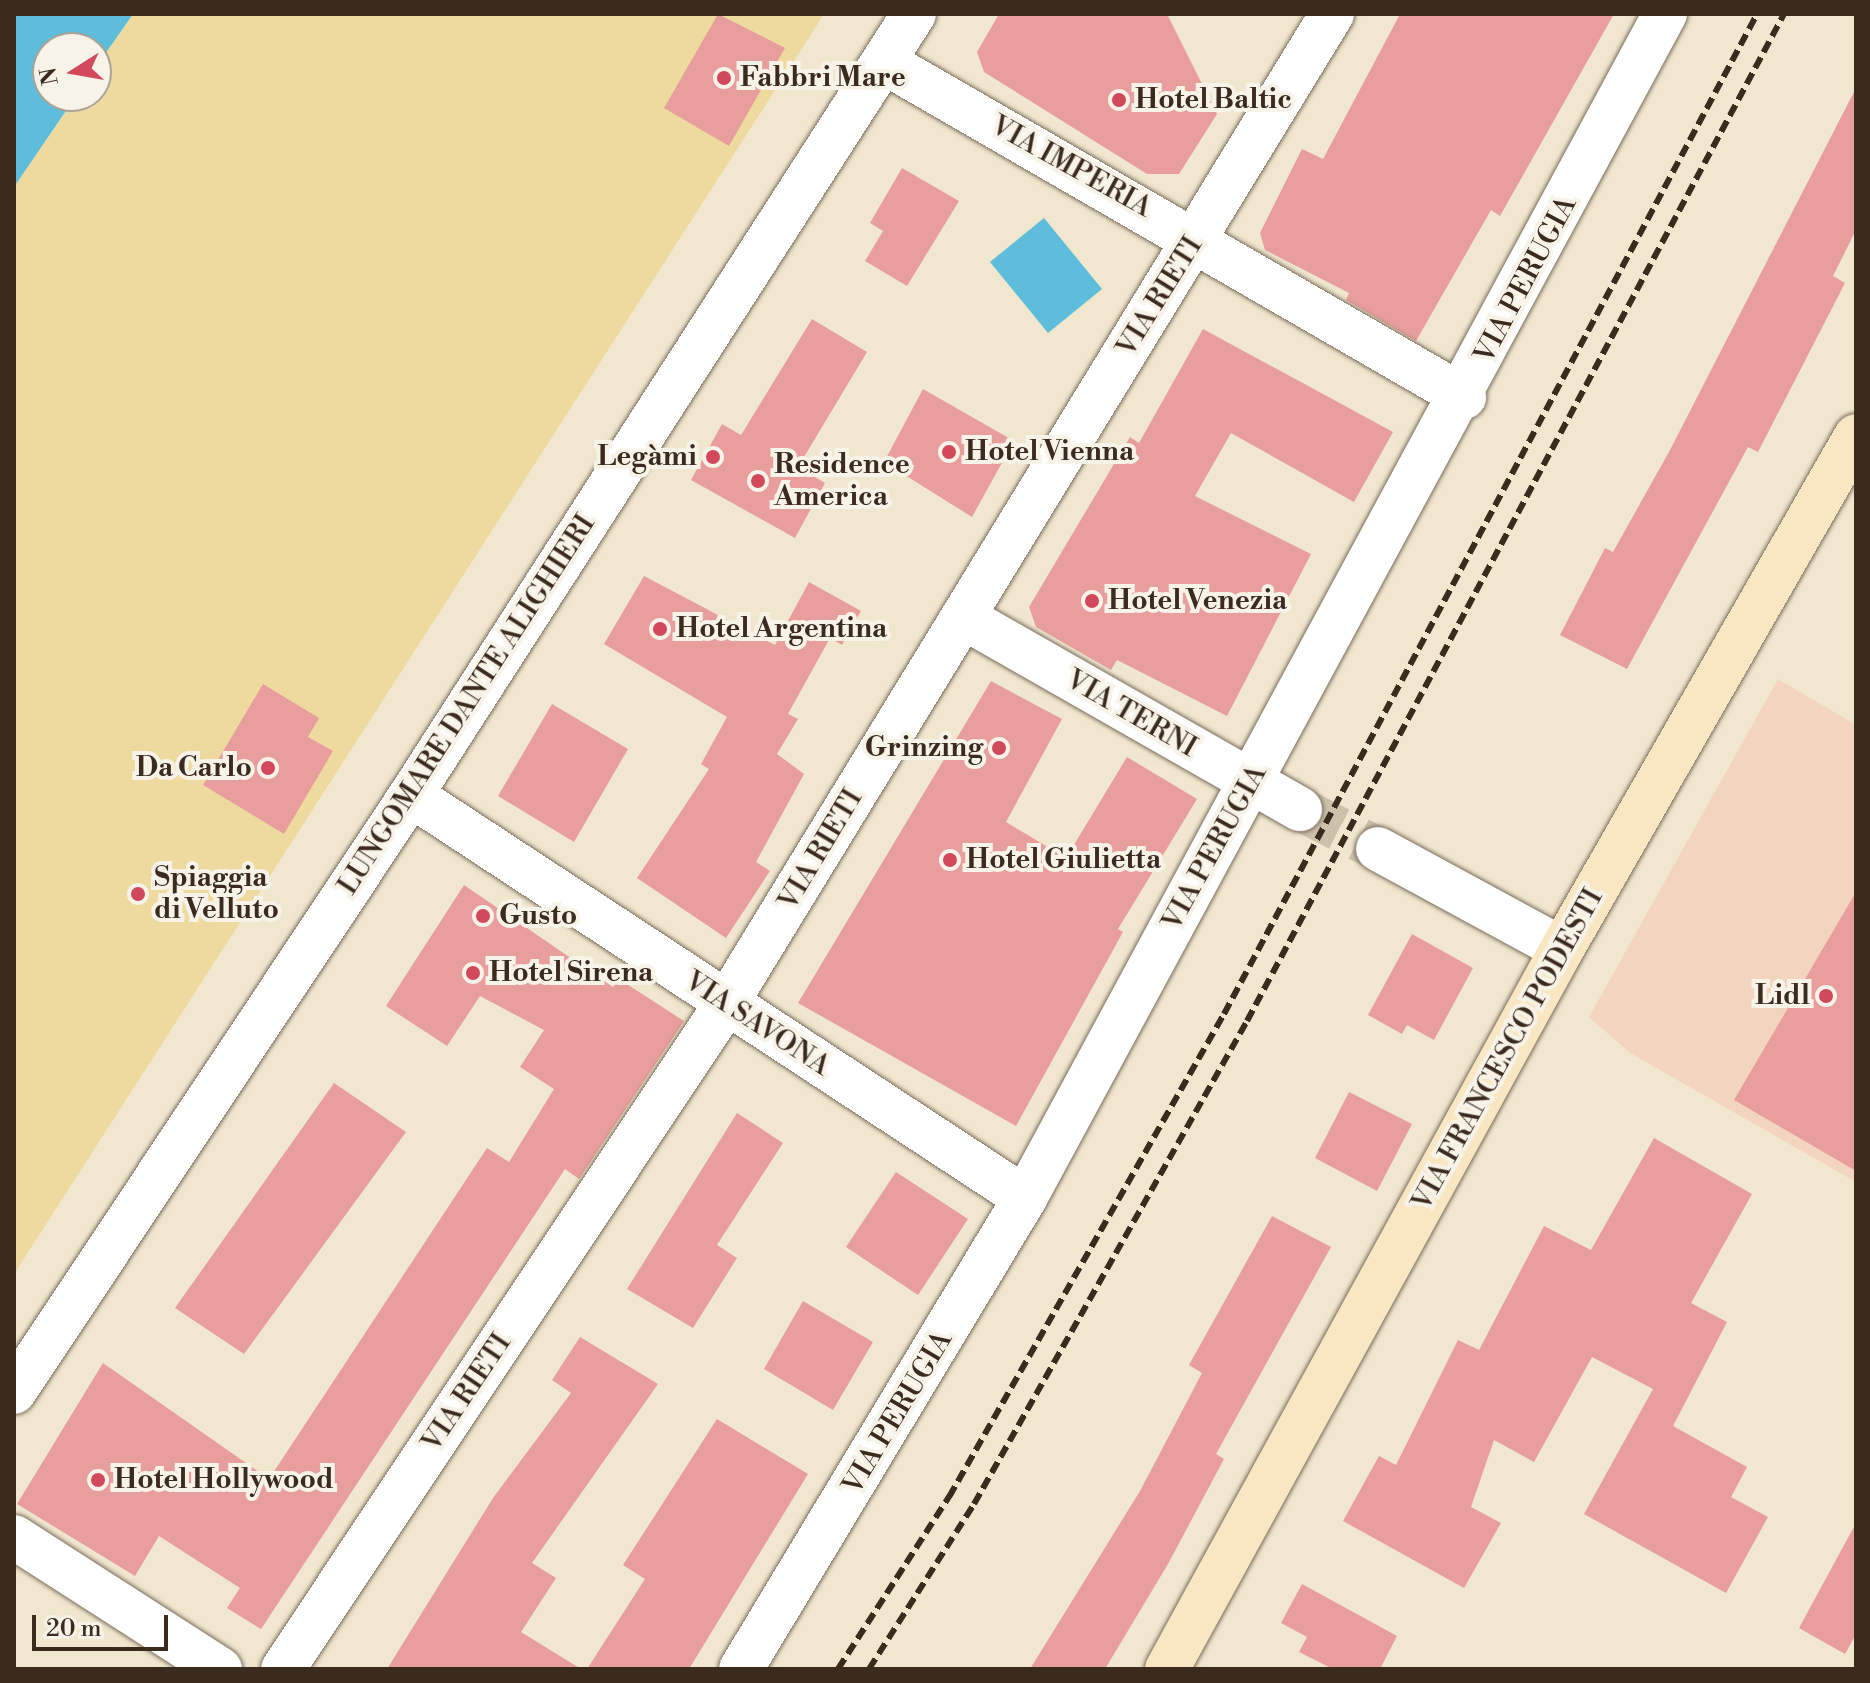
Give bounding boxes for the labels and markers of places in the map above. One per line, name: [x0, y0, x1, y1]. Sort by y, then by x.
place label: Fabbri Mare: [740, 61, 906, 95]
marker: Fabbri Mare: [715, 69, 733, 87]
place label: Hotel Baltic: [1135, 83, 1292, 117]
marker: Hotel Baltic: [1110, 91, 1128, 109]
place label: Hotel Vienna: [965, 435, 1134, 469]
place label: Legàmi: [597, 440, 697, 474]
marker: Hotel Vienna: [940, 443, 958, 461]
marker: Legàmi: [704, 448, 722, 466]
place label: Residence America: [774, 448, 910, 514]
marker: Residence America: [749, 472, 767, 490]
place label: Hotel Venezia: [1108, 584, 1287, 618]
marker: Hotel Venezia: [1083, 592, 1101, 610]
place label: Hotel Argentina: [676, 612, 887, 646]
marker: Hotel Argentina: [651, 620, 669, 638]
place label: Grinzing: [865, 731, 983, 765]
marker: Grinzing: [990, 739, 1008, 757]
place label: Da Carlo: [136, 751, 252, 785]
marker: Da Carlo: [259, 759, 277, 777]
place label: Hotel Giulietta: [966, 843, 1161, 877]
marker: Hotel Giulietta: [941, 851, 959, 869]
place label: Spiaggia di Velluto: [154, 861, 279, 927]
marker: Spiaggia di Velluto: [129, 885, 147, 903]
place label: Gusto: [499, 899, 577, 933]
marker: Gusto: [474, 907, 492, 925]
place label: Hotel Sirena: [489, 956, 653, 990]
marker: Hotel Sirena: [464, 964, 482, 982]
place label: Lidl: [1755, 979, 1810, 1013]
marker: Lidl: [1817, 987, 1835, 1005]
place label: Hotel Hollywood: [114, 1463, 334, 1497]
marker: Hotel Hollywood: [89, 1471, 107, 1489]

